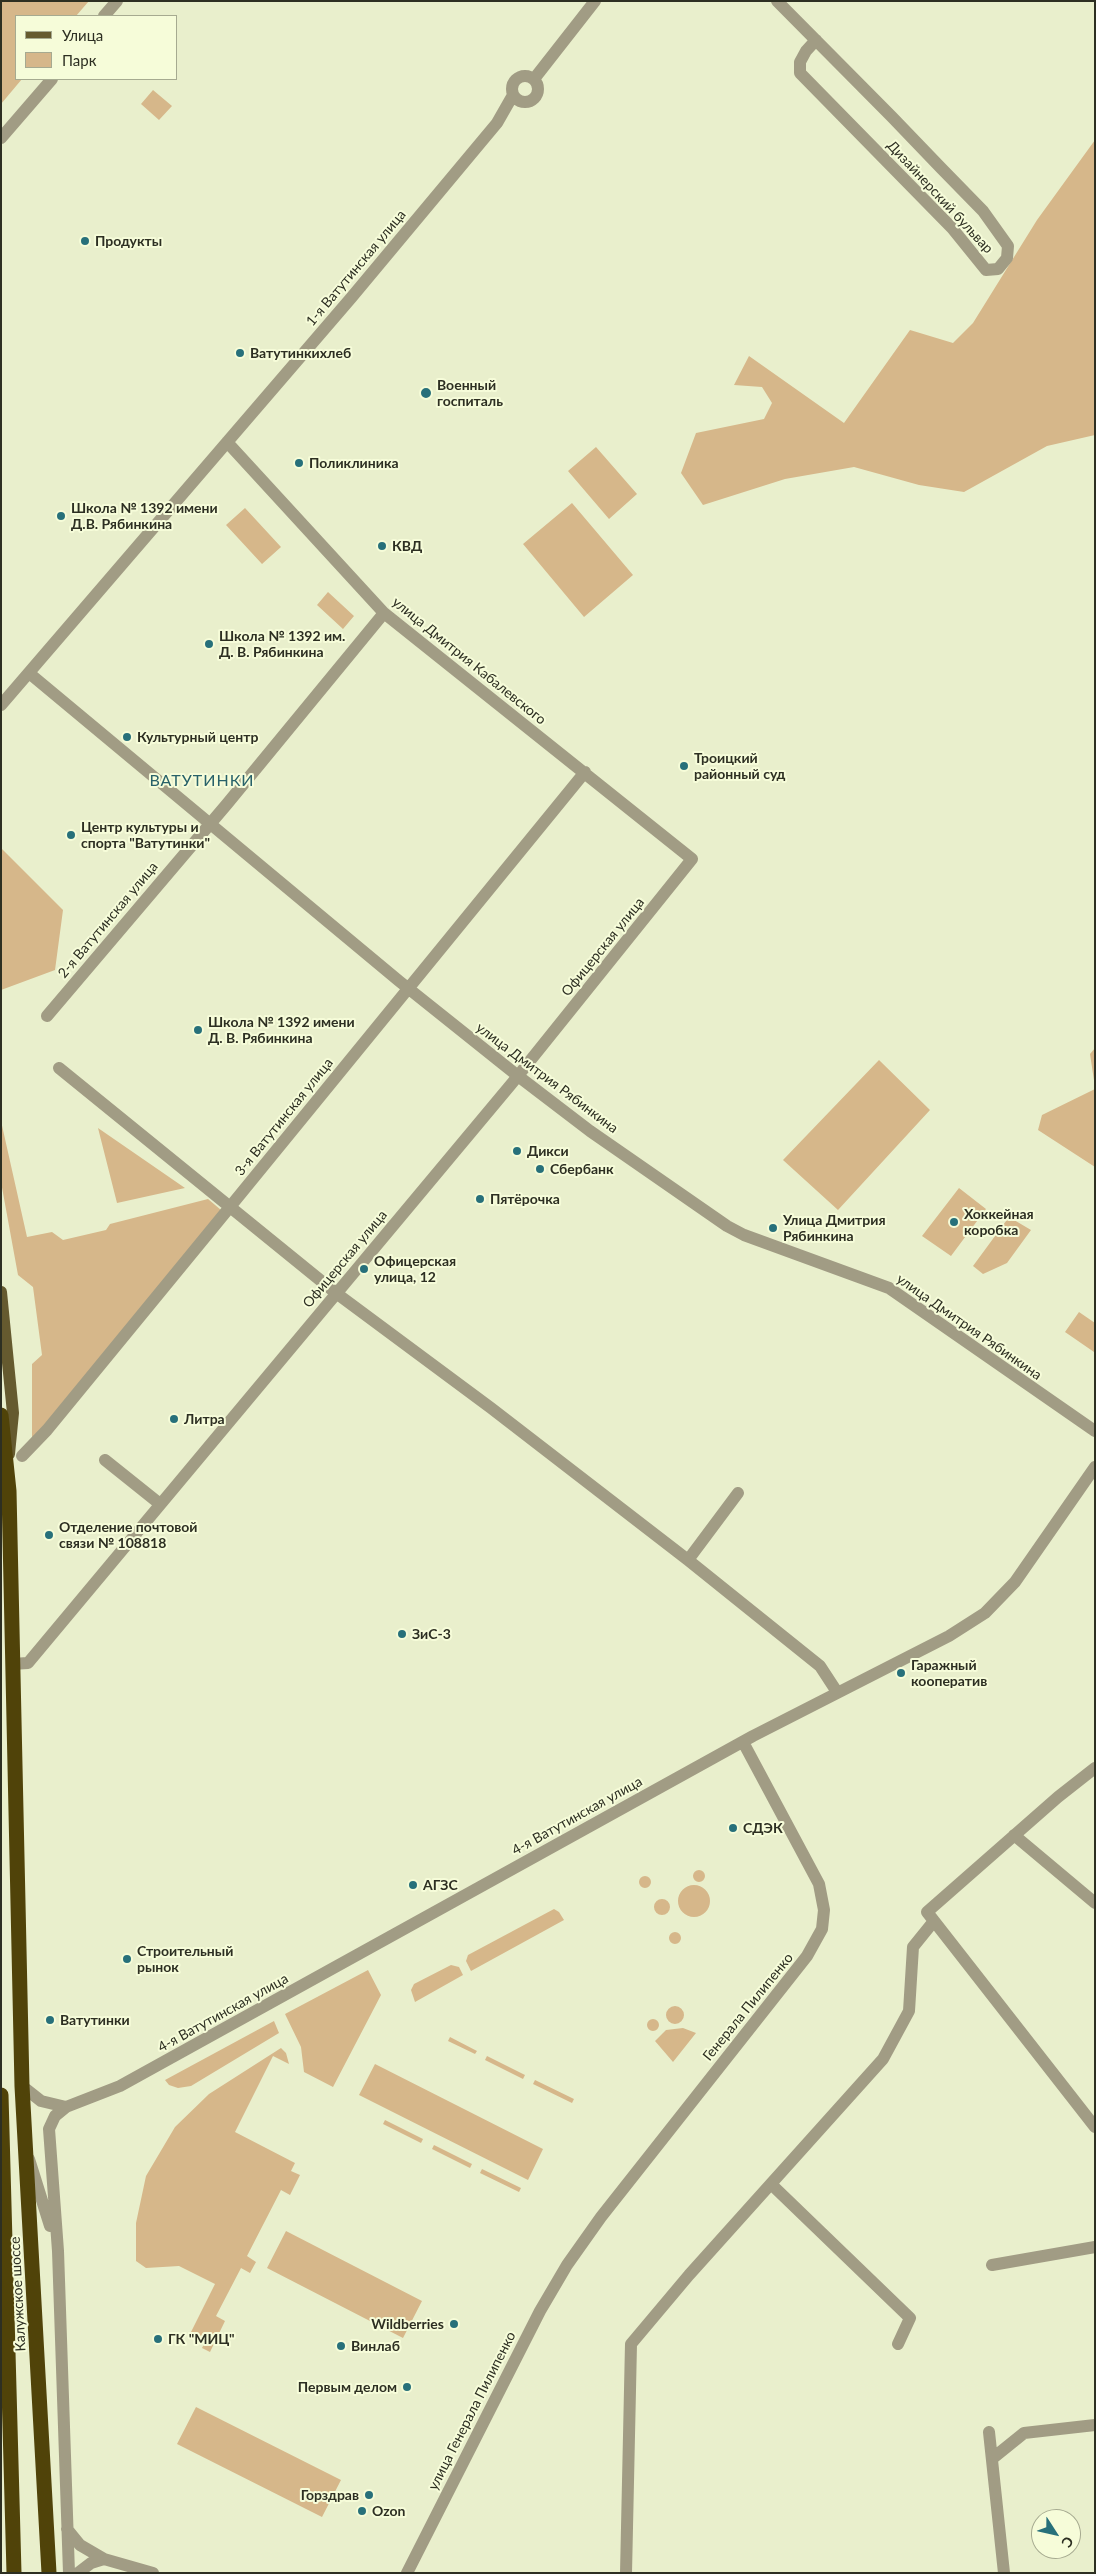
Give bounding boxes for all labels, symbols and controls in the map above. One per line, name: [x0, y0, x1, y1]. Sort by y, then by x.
legend: [15, 15, 178, 80]
text: Улица: [62, 26, 103, 44]
text: Парк: [62, 51, 96, 69]
street label: Дизайнерский бульвар: [883, 137, 997, 257]
street label: 1-я Ватутинская улица: [302, 207, 410, 329]
place label: Продукты: [95, 233, 162, 249]
marker: Продукты: [79, 235, 91, 247]
place label: Ватутинкихлеб: [250, 345, 351, 361]
marker: Ватутинкихлеб: [234, 347, 246, 359]
place label: Военный госпиталь: [437, 377, 503, 410]
marker: Военный госпиталь: [419, 386, 433, 400]
place label: Поликлиника: [309, 455, 399, 471]
marker: Поликлиника: [293, 457, 305, 469]
place label: Школа № 1392 имени Д.В. Рябинкина: [71, 500, 218, 532]
marker: Школа № 1392 имени Д.В. Рябинкина: [55, 510, 67, 522]
place label: КВД: [392, 538, 422, 554]
marker: КВД: [376, 540, 388, 552]
street label: улица Дмитрия Кабалевского: [389, 594, 549, 728]
place label: Школа № 1392 им. Д. В. Рябинкина: [219, 628, 345, 660]
marker: Школа № 1392 им. Д. В. Рябинкина: [203, 638, 215, 650]
place label: Культурный центр: [137, 729, 258, 745]
marker: Культурный центр: [121, 731, 133, 743]
place label: Троицкий районный суд: [694, 750, 785, 782]
marker: Троицкий районный суд: [678, 760, 690, 772]
district label: ВАТУТИНКИ: [148, 771, 256, 791]
place label: Центр культуры и спорта "Ватутинки": [81, 819, 210, 852]
marker: Центр культуры и спорта "Ватутинки": [65, 829, 77, 841]
street label: 2-я Ватутинская улица: [54, 859, 162, 981]
street label: Офицерская улица: [558, 894, 648, 1000]
place label: Школа № 1392 имени Д. В. Рябинкина: [208, 1014, 355, 1046]
street label: улица Дмитрия Рябинкина: [473, 1019, 621, 1137]
marker: Школа № 1392 имени Д. В. Рябинкина: [192, 1024, 204, 1036]
street label: 3-я Ватутинская улица: [231, 1055, 337, 1179]
place label: Дикси: [527, 1143, 569, 1159]
marker: Дикси: [511, 1145, 523, 1157]
place label: Сбербанк: [550, 1161, 614, 1177]
marker: Сбербанк: [534, 1163, 546, 1175]
place label: Пятёрочка: [490, 1191, 560, 1207]
marker: Пятёрочка: [474, 1193, 486, 1205]
place label: Хоккейная коробка: [964, 1206, 1034, 1238]
street label: Офицерская улица: [299, 1207, 391, 1311]
place label: Улица Дмитрия Рябинкина: [783, 1212, 886, 1244]
marker: Хоккейная коробка: [948, 1216, 960, 1228]
marker: Улица Дмитрия Рябинкина: [767, 1222, 779, 1234]
place label: Офицерская улица, 12: [374, 1253, 456, 1285]
marker: Офицерская улица, 12: [358, 1263, 370, 1275]
street label: улица Дмитрия Рябинкина: [893, 1270, 1045, 1384]
place label: Литра: [184, 1411, 225, 1427]
marker: Литра: [168, 1413, 180, 1425]
place label: Отделение почтовой связи № 108818: [59, 1519, 198, 1551]
marker: Отделение почтовой связи № 108818: [43, 1529, 55, 1541]
place label: ЗиС-3: [412, 1626, 451, 1642]
marker: ЗиС-3: [396, 1628, 408, 1640]
place label: Гаражный кооператив: [911, 1657, 987, 1690]
marker: Гаражный кооператив: [895, 1667, 907, 1679]
street label: 4-я Ватутинская улица: [509, 1773, 645, 1859]
place label: СДЭК: [743, 1820, 783, 1836]
marker: СДЭК: [727, 1822, 739, 1834]
place label: АГЗС: [423, 1877, 458, 1893]
marker: АГЗС: [407, 1879, 419, 1891]
place label: Строительный рынок: [137, 1943, 233, 1975]
street label: Генерала Пилипенко: [699, 1950, 797, 2064]
marker: Строительный рынок: [121, 1953, 133, 1965]
street label: 4-я Ватутинская улица: [155, 1970, 291, 2056]
place label: Ватутинки: [60, 2012, 130, 2028]
marker: Ватутинки: [44, 2014, 56, 2026]
street label: Калужское шоссе: [7, 2236, 29, 2352]
place label: Wildberries: [371, 2316, 444, 2332]
marker: Wildberries: [448, 2318, 460, 2330]
street label: улица Генерала Пилипенко: [425, 2329, 519, 2493]
place label: ГК "МИЦ": [168, 2331, 235, 2347]
marker: ГК "МИЦ": [152, 2333, 164, 2345]
place label: Винлаб: [351, 2338, 400, 2354]
marker: Винлаб: [335, 2340, 347, 2352]
place label: Первым делом: [298, 2379, 397, 2395]
marker: Первым делом: [401, 2381, 413, 2393]
place label: Горздрав: [301, 2487, 359, 2503]
marker: Горздрав: [363, 2489, 375, 2501]
place label: Ozon: [372, 2503, 405, 2519]
marker: Ozon: [356, 2505, 368, 2517]
north arrow: [1031, 2509, 1081, 2559]
text: С: [1058, 2534, 1078, 2551]

